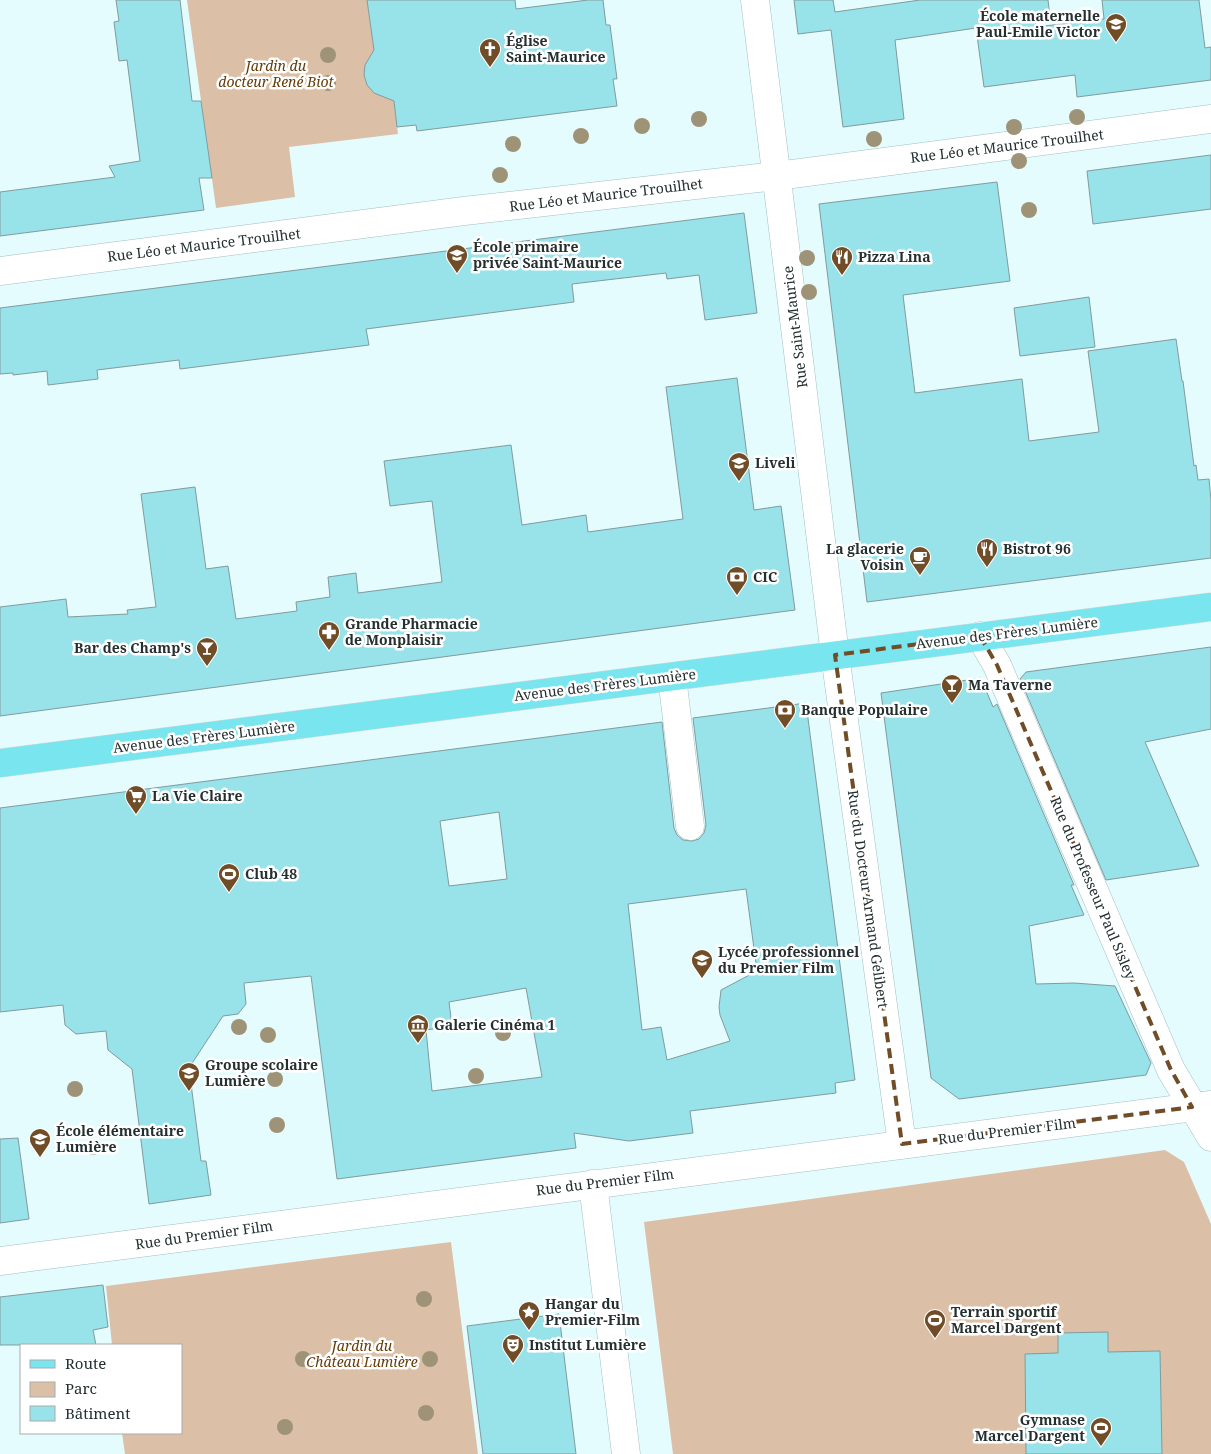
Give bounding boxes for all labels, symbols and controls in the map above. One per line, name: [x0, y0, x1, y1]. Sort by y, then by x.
place label: École maternelle Paul-Emile Victor: [976, 6, 1101, 41]
school or university icon: École maternelle Paul-Emile Victor: [1104, 12, 1128, 43]
place label: Église Saint-Maurice: [506, 31, 605, 66]
church icon: Église Saint-Maurice: [478, 37, 502, 68]
park label: Jardin du docteur René Biot: [218, 56, 335, 91]
street label: Rue Léo et Maurice Trouilhet: [909, 124, 1105, 167]
street label: Rue Léo et Maurice Trouilhet: [508, 173, 704, 216]
street label: Rue Léo et Maurice Trouilhet: [106, 223, 302, 266]
place label: École primaire privée Saint-Maurice: [473, 237, 622, 272]
school or university icon: École primaire privée Saint-Maurice: [445, 243, 469, 274]
restaurant icon: Pizza Lina: [830, 245, 854, 276]
place label: Pizza Lina: [858, 247, 931, 266]
street label: Rue Saint-Maurice: [778, 265, 811, 389]
school or university icon: Liveli: [727, 451, 751, 482]
place label: Liveli: [755, 453, 796, 472]
restaurant icon: Bistrot 96: [975, 537, 999, 568]
place label: La glacerie Voisin: [826, 539, 904, 574]
place label: Bistrot 96: [1003, 539, 1071, 558]
cafe icon: La glacerie Voisin: [908, 545, 932, 576]
bank icon: CIC: [725, 565, 749, 596]
place label: CIC: [753, 567, 777, 586]
street label: Avenue des Frères Lumière: [915, 612, 1099, 653]
place label: Grande Pharmacie de Monplaisir: [345, 614, 478, 649]
pharmacy icon: Grande Pharmacie de Monplaisir: [317, 620, 341, 651]
bar icon: Bar des Champ's: [195, 636, 219, 667]
place label: Bar des Champ's: [74, 638, 191, 657]
street label: Avenue des Frères Lumière: [513, 664, 697, 705]
bar icon: Ma Taverne: [940, 673, 964, 704]
place label: Ma Taverne: [968, 675, 1052, 694]
bank icon: Banque Populaire: [773, 698, 797, 729]
place label: Banque Populaire: [801, 700, 928, 719]
street label: Avenue des Frères Lumière: [112, 716, 296, 757]
supermarket icon: La Vie Claire: [124, 784, 148, 815]
place label: La Vie Claire: [152, 786, 243, 805]
street label: Rue du Docteur Armand Gélibert: [844, 789, 893, 1009]
street label: Rue du Professeur Paul Sisley: [1046, 794, 1141, 982]
sports icon: Club 48: [217, 862, 241, 893]
place label: Club 48: [245, 864, 297, 883]
place label: Lycée professionnel du Premier Film: [718, 942, 859, 977]
school or university icon: Lycée professionnel du Premier Film: [690, 948, 714, 979]
museum icon: Galerie Cinéma 1: [406, 1013, 430, 1044]
place label: Galerie Cinéma 1: [434, 1015, 555, 1034]
place label: Groupe scolaire Lumière: [205, 1055, 318, 1090]
school or university icon: Groupe scolaire Lumière: [177, 1061, 201, 1092]
street label: Rue du Premier Film: [937, 1113, 1077, 1148]
place label: École élémentaire Lumière: [56, 1121, 184, 1156]
school or university icon: École élémentaire Lumière: [28, 1127, 52, 1158]
street label: Rue du Premier Film: [535, 1164, 675, 1199]
street label: Rue du Premier Film: [134, 1215, 274, 1254]
place label: Hangar du Premier-Film: [545, 1294, 640, 1329]
place icon: Hangar du Premier-Film: [517, 1300, 541, 1331]
place label: Terrain sportif Marcel Dargent: [951, 1302, 1062, 1337]
sports icon: Terrain sportif Marcel Dargent: [923, 1308, 947, 1339]
theatre icon: Institut Lumière: [501, 1333, 525, 1364]
place label: Institut Lumière: [529, 1335, 646, 1354]
park label: Jardin du Château Lumière: [306, 1336, 418, 1371]
legend: [20, 1344, 182, 1434]
text: Route: [65, 1353, 106, 1373]
text: Parc: [65, 1378, 97, 1398]
text: Bâtiment: [65, 1403, 131, 1423]
place label: Gymnase Marcel Dargent: [975, 1410, 1085, 1445]
sports icon: Gymnase Marcel Dargent: [1089, 1416, 1113, 1447]

